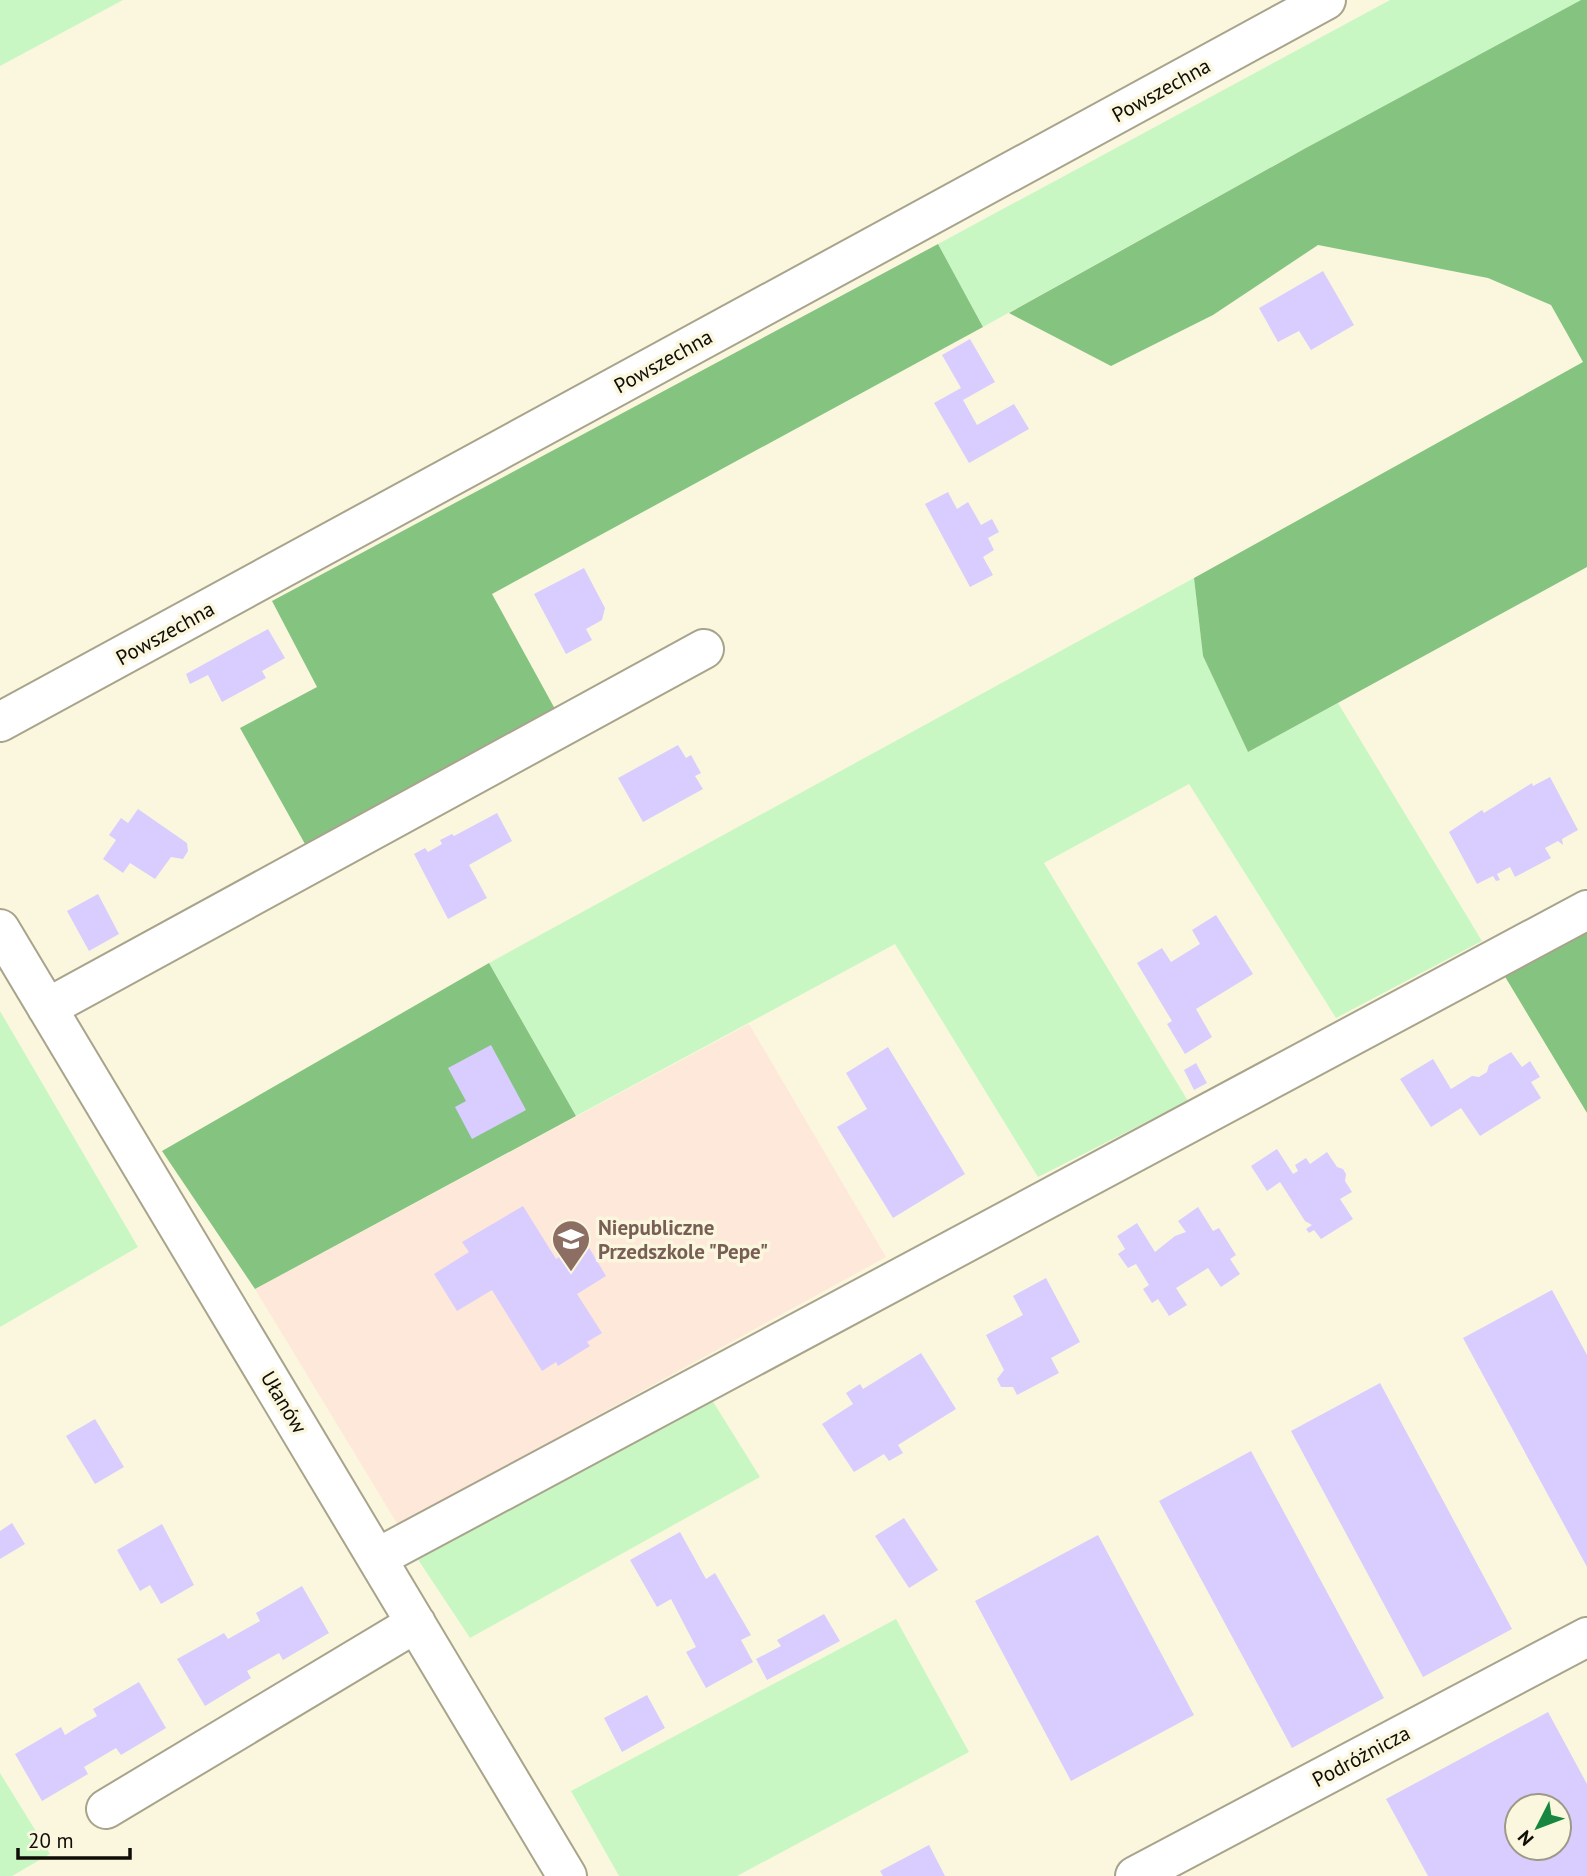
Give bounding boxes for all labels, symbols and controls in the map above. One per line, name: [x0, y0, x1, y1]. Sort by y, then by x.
street label: Powszechna: [1107, 52, 1215, 128]
street label: Powszechna: [609, 323, 717, 399]
street label: Powszechna: [111, 595, 219, 671]
place label: Niepubliczne Przedszkole "Pepe": [598, 1214, 768, 1265]
school or university icon: Niepubliczne Przedszkole "Pepe": [550, 1218, 592, 1273]
street label: Ułanów: [255, 1366, 313, 1439]
street label: Podróżnicza: [1307, 1719, 1415, 1793]
north arrow: [1503, 1792, 1573, 1862]
scale bar: [18, 1816, 130, 1860]
text: N: [1512, 1826, 1538, 1851]
text: 20 m: [28, 1827, 74, 1854]

